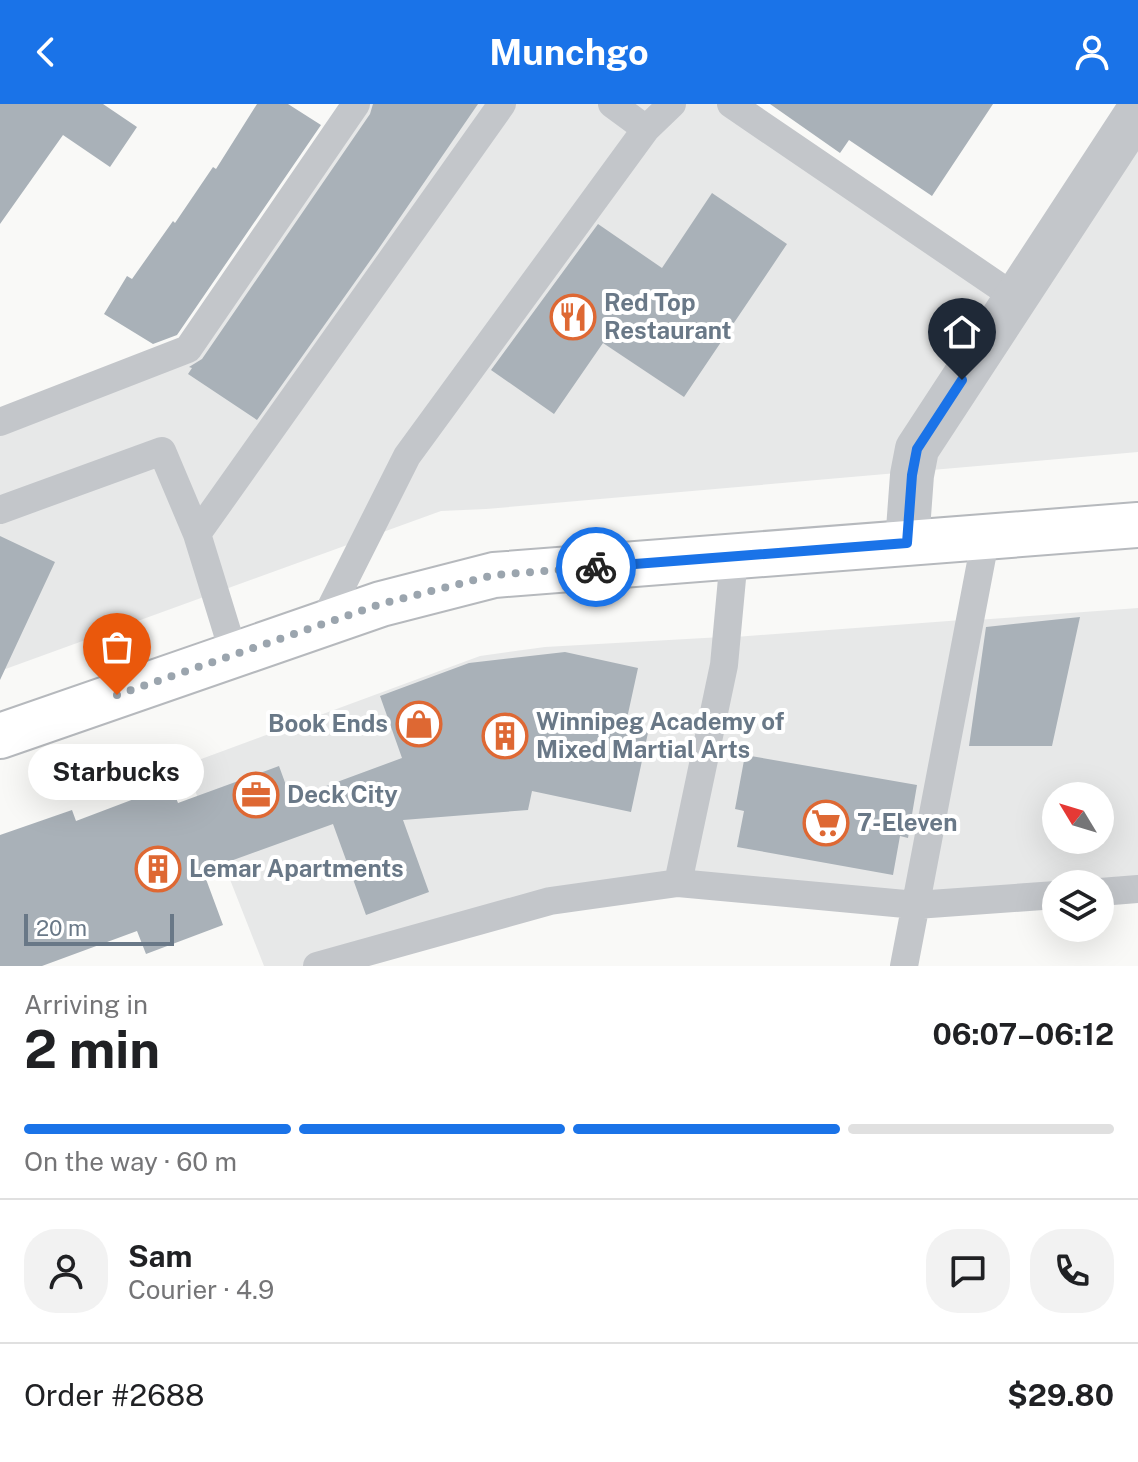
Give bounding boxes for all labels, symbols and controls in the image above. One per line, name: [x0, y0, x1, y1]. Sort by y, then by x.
icon: back: [24, 30, 68, 74]
icon: person: [1070, 30, 1114, 74]
text: Munchgo: [489, 31, 649, 73]
place label: Red Top Restaurant: [604, 288, 732, 344]
restaurant icon: Red Top Restaurant: [549, 293, 597, 341]
pin: [928, 298, 996, 380]
icon: home: [940, 310, 984, 354]
courier: [556, 527, 636, 607]
icon: bike: [574, 545, 618, 589]
pin: [83, 613, 151, 695]
icon: bag: [95, 625, 139, 669]
shop icon: Book Ends: [395, 700, 443, 748]
place label: Winnipeg Academy of Mixed Martial Arts: [536, 707, 785, 763]
place label: Book Ends: [268, 709, 388, 737]
building icon: Winnipeg Academy of Mixed Martial Arts: [481, 712, 529, 760]
callout: Starbucks: [29, 743, 205, 799]
text: Starbucks: [52, 756, 180, 787]
office icon: Deck City: [232, 771, 280, 819]
place label: Deck City: [287, 780, 398, 808]
north arrow: [1042, 782, 1114, 854]
map controls: [1042, 782, 1114, 942]
supermarket icon: 7-Eleven: [802, 799, 850, 847]
place label: 7-Eleven: [857, 808, 957, 836]
building icon: Lemar Apartments: [134, 845, 182, 893]
place label: Lemar Apartments: [189, 854, 404, 882]
button: layers: [1042, 870, 1114, 942]
scale bar: [24, 910, 174, 946]
text: 20 m: [36, 915, 87, 941]
text: Arriving in: [24, 989, 148, 1020]
text: 06:07–06:12: [932, 1016, 1114, 1052]
text: 2 min: [24, 1019, 160, 1080]
text: On the way · 60 m: [24, 1146, 237, 1177]
button: person: [24, 1229, 108, 1313]
button: chat: [926, 1229, 1010, 1313]
button: phone: [1030, 1229, 1114, 1313]
text: Sam: [128, 1238, 192, 1274]
text: Courier · 4.9: [128, 1274, 274, 1305]
text: Order #2688: [24, 1377, 204, 1413]
text: $29.80: [1007, 1377, 1114, 1413]

